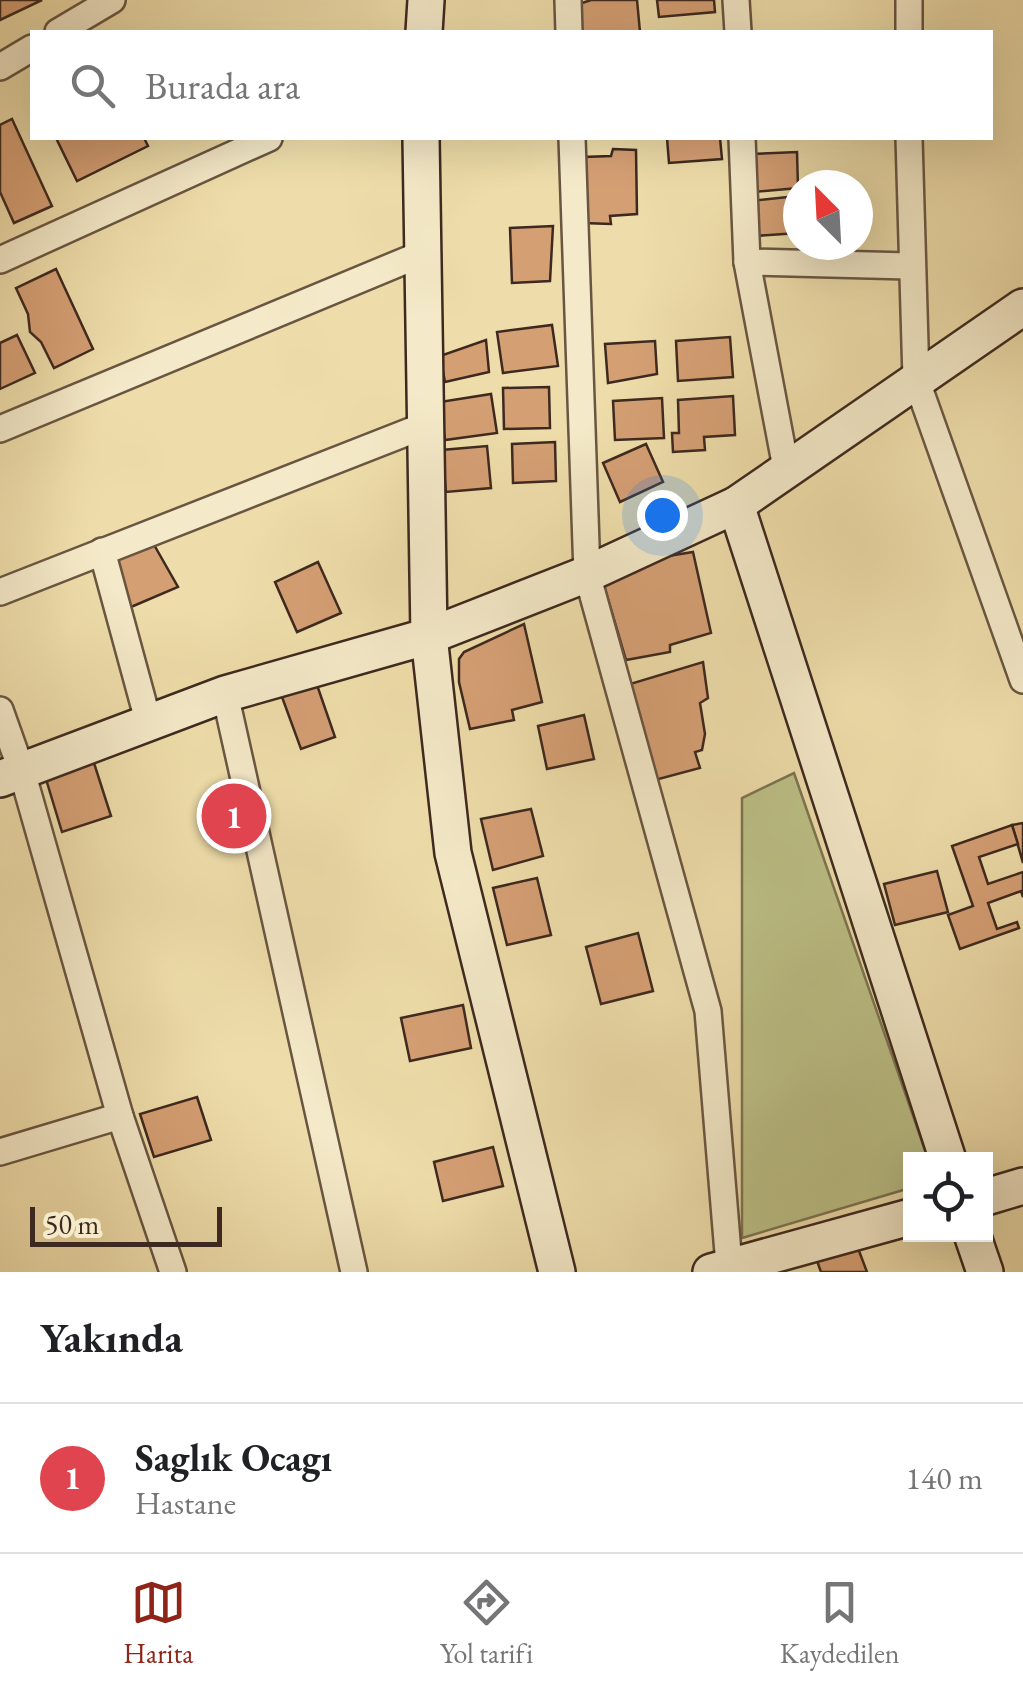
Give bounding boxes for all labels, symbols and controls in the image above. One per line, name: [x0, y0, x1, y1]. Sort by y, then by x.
search box: [30, 30, 993, 140]
icon: search: [65, 58, 120, 113]
text: Burada ara: [145, 61, 300, 110]
north arrow: [783, 170, 873, 260]
your location: [637, 490, 688, 541]
pin: 1: [202, 778, 266, 854]
map controls: [903, 1152, 993, 1242]
button: locate: [903, 1152, 993, 1242]
scale bar: [30, 1202, 222, 1246]
text: 50 m: [45, 1206, 99, 1242]
text: Yakında: [40, 1310, 183, 1365]
text: Saglık Ocagı: [135, 1433, 332, 1482]
text: 1: [64, 1457, 81, 1499]
text: 140 m: [906, 1457, 983, 1499]
text: Hastane: [135, 1482, 236, 1524]
tab: Harita: [123, 1575, 193, 1671]
tab: Yol tarifi: [440, 1575, 533, 1671]
tab: Kaydedilen: [780, 1575, 900, 1671]

